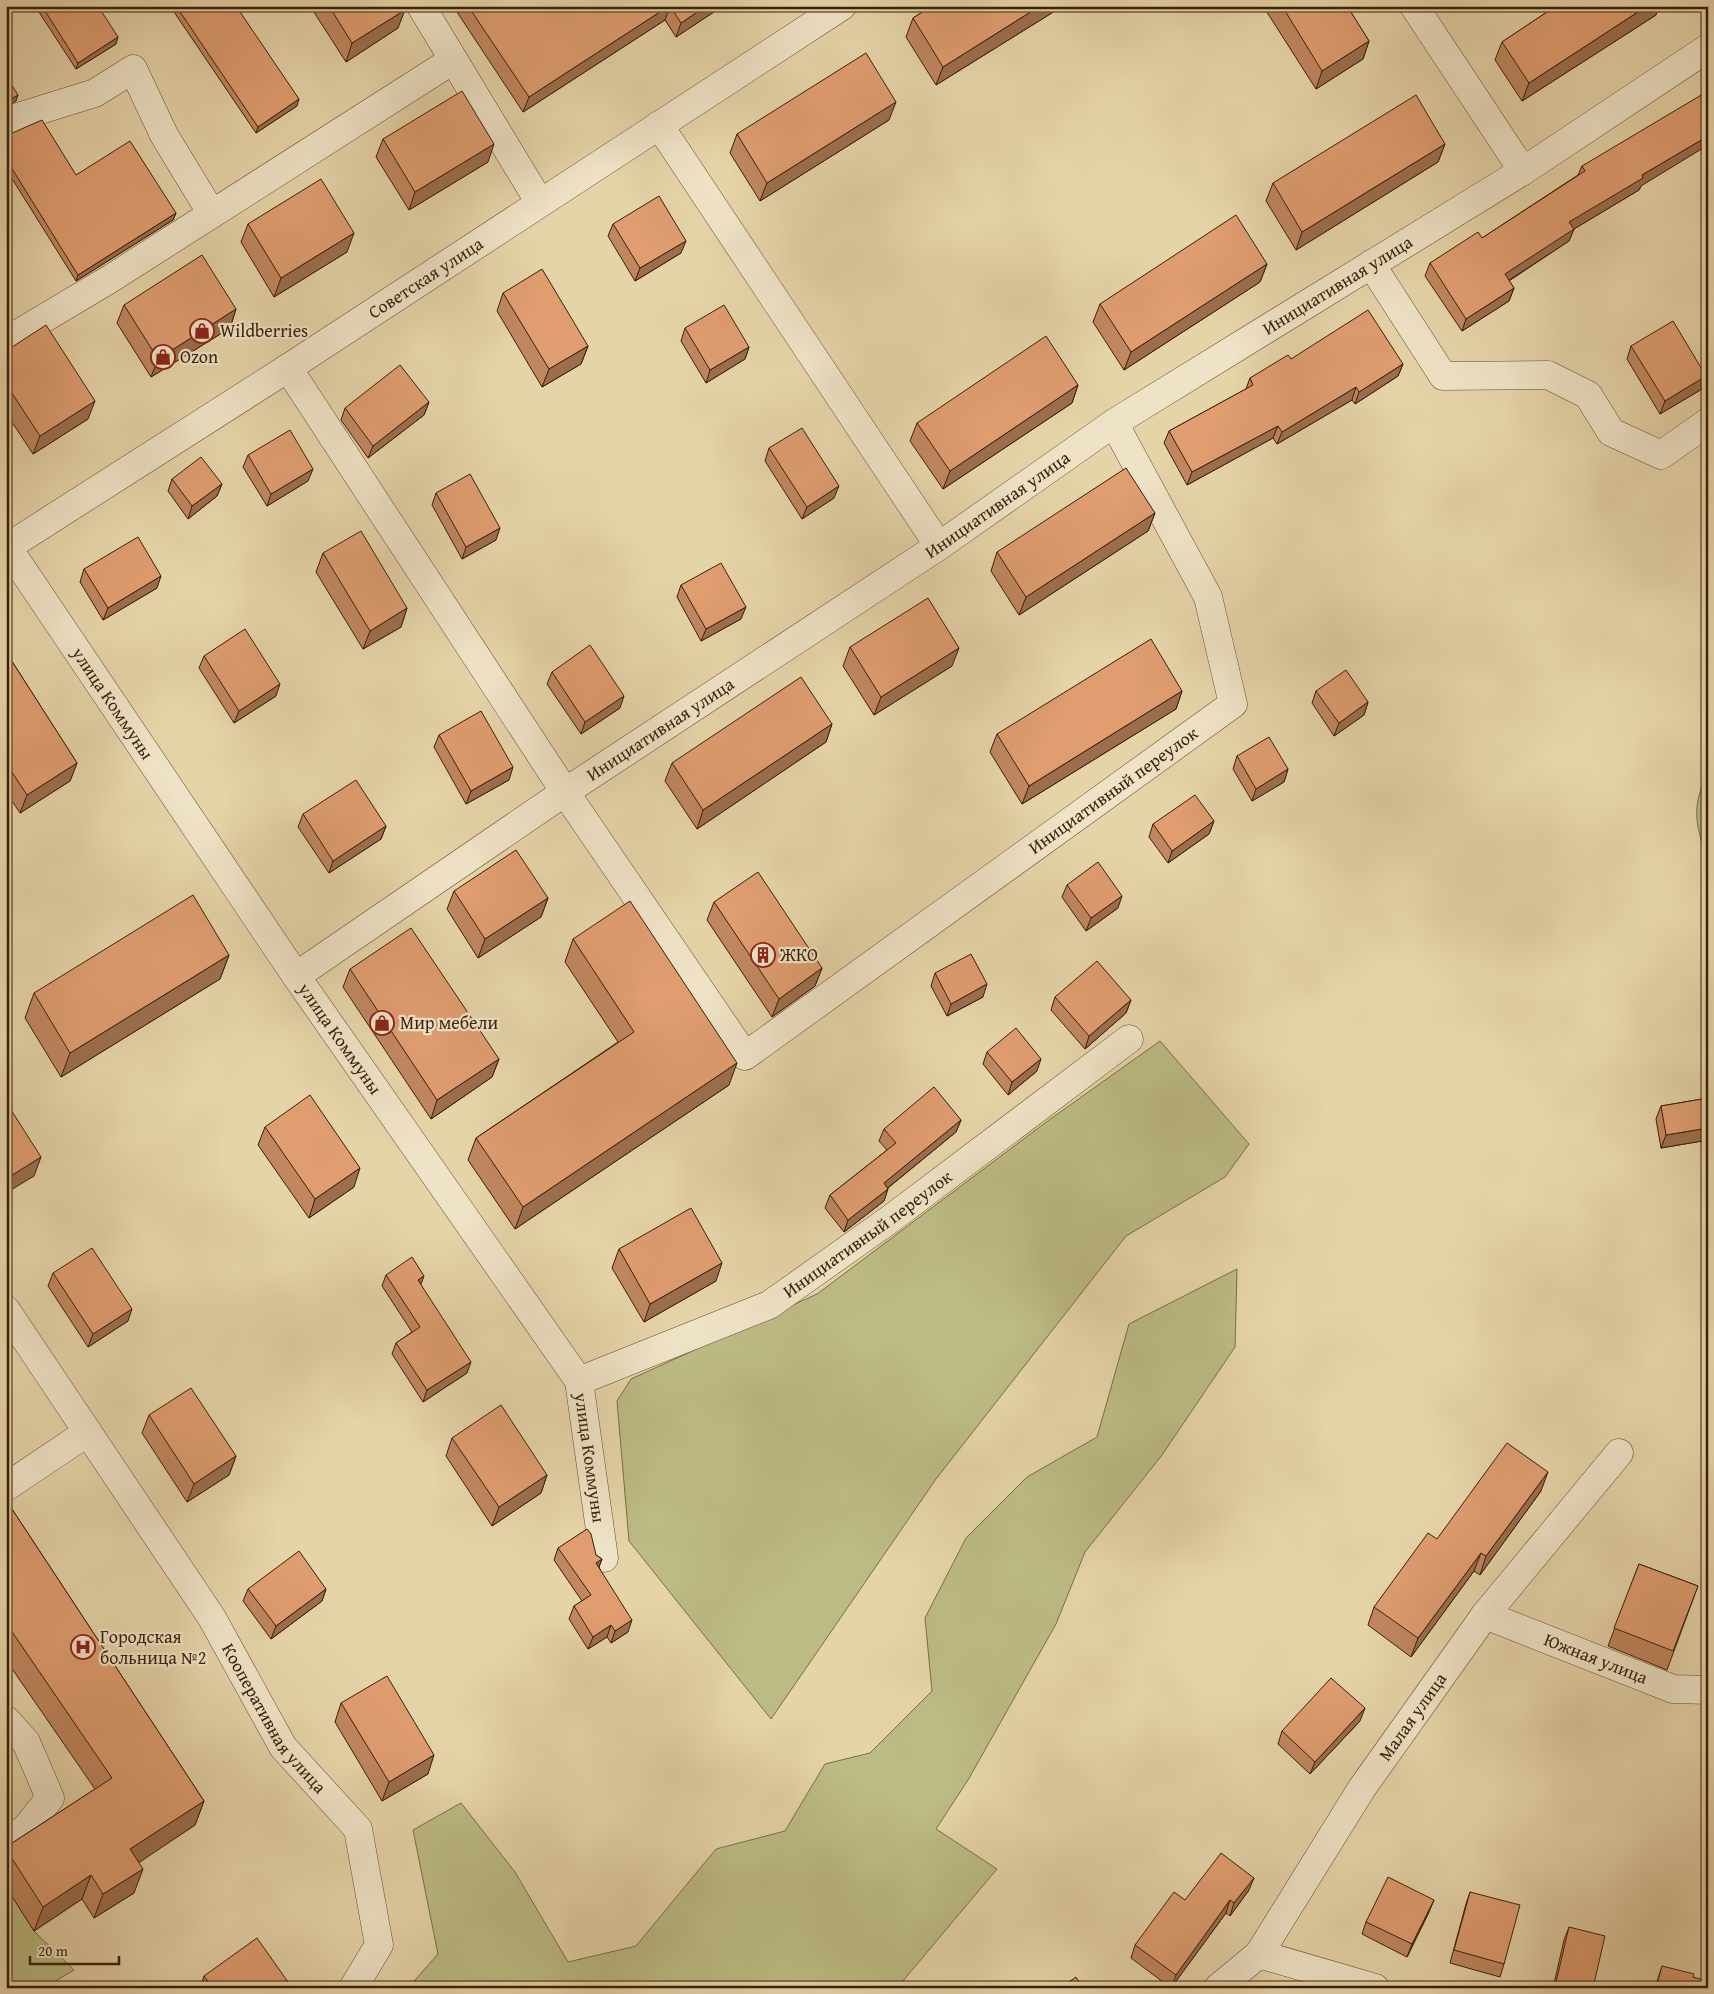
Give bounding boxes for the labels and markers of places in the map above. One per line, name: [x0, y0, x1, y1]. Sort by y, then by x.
place label: Wildberries: [220, 317, 308, 344]
shop icon: Wildberries: [189, 318, 215, 344]
place label: Ozon: [180, 343, 218, 370]
shop icon: Ozon: [150, 344, 176, 370]
place label: ЖКО: [779, 941, 818, 968]
building icon: ЖКО: [750, 942, 776, 968]
place label: Мир мебели: [400, 1009, 498, 1036]
shop icon: Мир мебели: [369, 1010, 395, 1036]
place label: Городская больница №2: [100, 1623, 206, 1671]
hospital icon: Городская больница №2: [70, 1634, 96, 1660]

